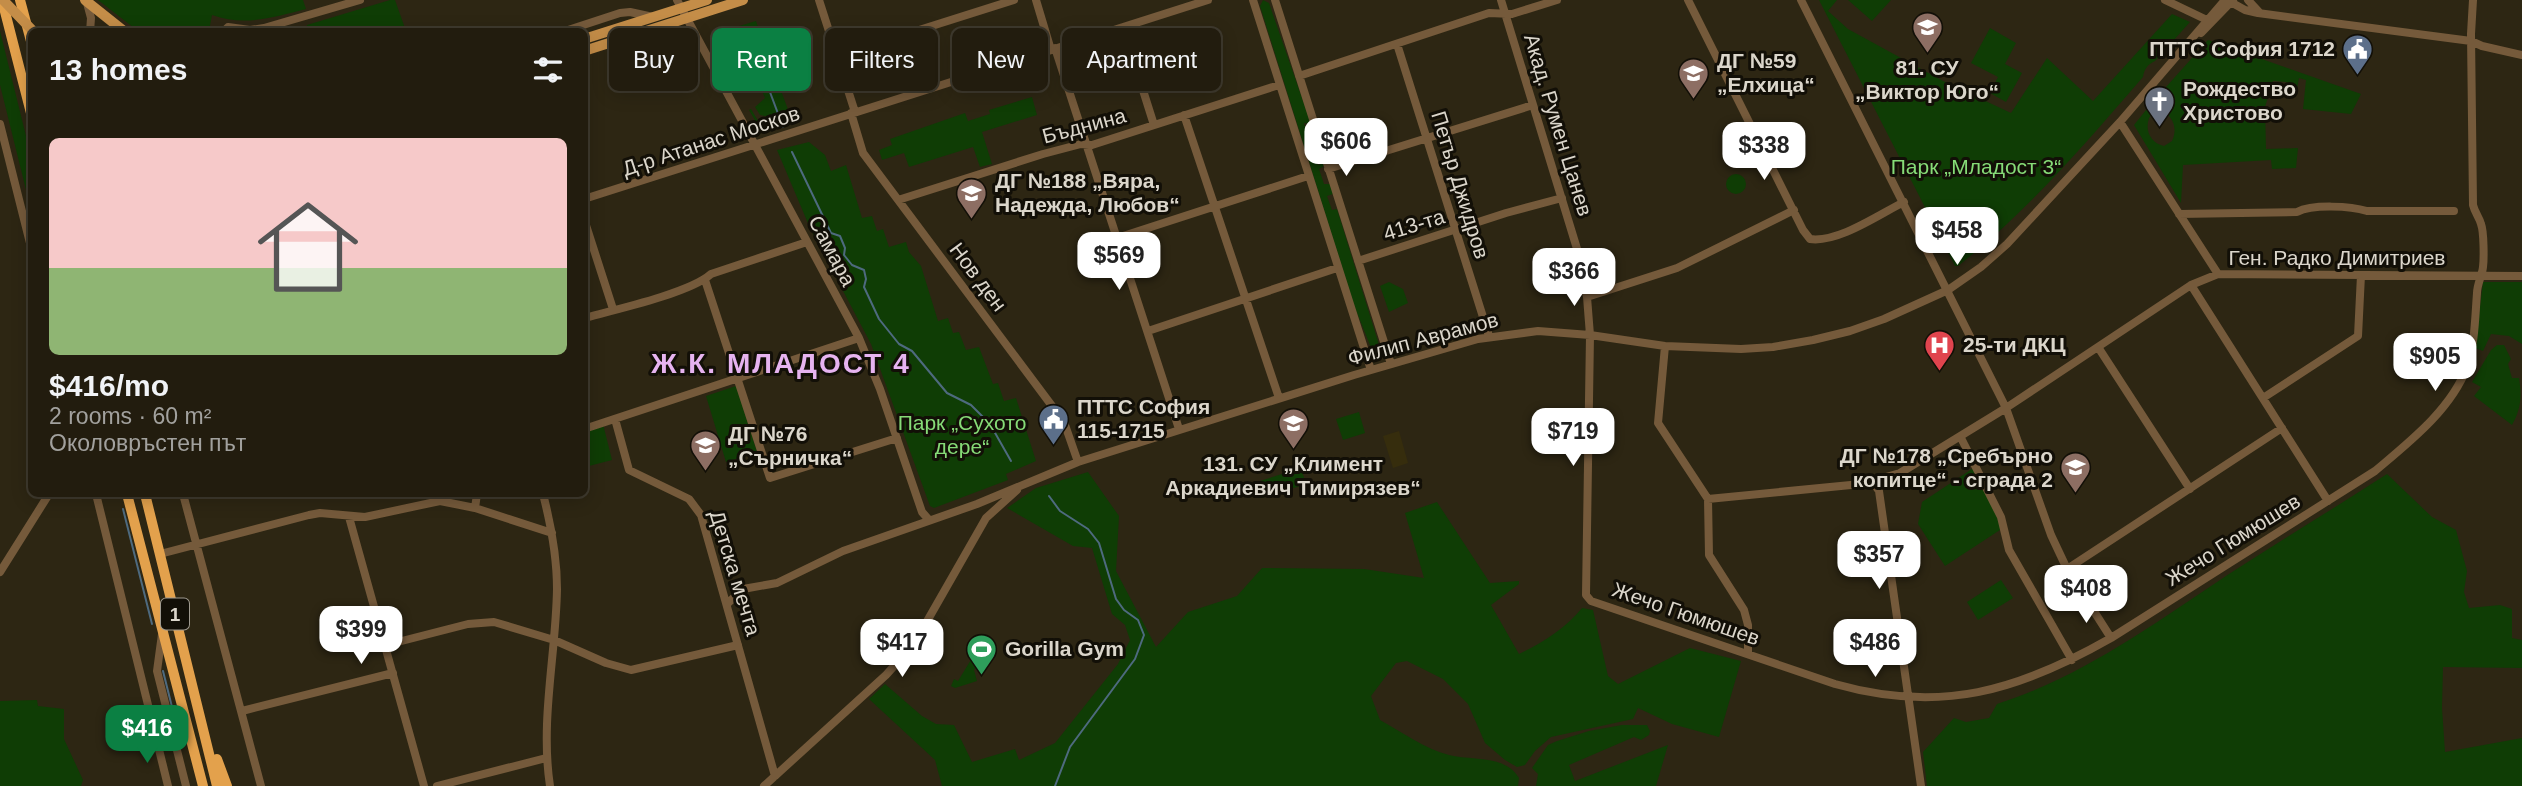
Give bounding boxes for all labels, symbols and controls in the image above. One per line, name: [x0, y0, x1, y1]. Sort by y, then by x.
school or university icon: 81. СУ „Виктор Юго“: [1910, 11, 1944, 55]
chip: Buy: [609, 28, 698, 91]
chip: Rent: [712, 28, 811, 91]
chip: Filters: [825, 28, 938, 91]
chip: New: [952, 28, 1048, 91]
chip: Apartment: [1062, 28, 1221, 91]
street label: Акад. Румен Цанев: [1520, 31, 1597, 219]
public building icon: ПТТС София 1712: [2341, 32, 2375, 76]
place label: ПТТС София 1712: [2149, 37, 2335, 60]
place label: ДГ №59 „Елхица“: [1717, 49, 1815, 96]
icon: filters: [529, 51, 567, 89]
text: 13 homes: [49, 53, 187, 86]
school or university icon: ДГ №59 „Елхица“: [1677, 56, 1711, 100]
place label: 81. СУ „Виктор Юго“: [1855, 56, 1999, 103]
place label: Рождество Христово: [2183, 77, 2296, 124]
church icon: Рождество Христово: [2143, 84, 2177, 128]
street label: Д-р Атанас Москов: [619, 101, 802, 180]
street label: Бъднина: [1039, 103, 1129, 148]
street label: Петър Джидров: [1427, 108, 1494, 261]
pin: $606: [1305, 118, 1387, 178]
pin: $338: [1723, 122, 1805, 182]
text: $606: [1320, 128, 1372, 154]
text: $338: [1738, 132, 1790, 158]
park label: Парк „Младост 3“: [1891, 155, 2061, 178]
place label: ДГ №188 „Вяра, Надежда, Любов“: [995, 169, 1180, 216]
school or university icon: ДГ №188 „Вяра, Надежда, Любов“: [955, 176, 989, 220]
icon: home: [245, 184, 371, 310]
street label: 413-та: [1380, 204, 1448, 245]
pin: $458: [1916, 208, 1998, 267]
street label: Самара: [804, 212, 861, 290]
text: $458: [1931, 217, 1983, 243]
pin: $569: [1078, 232, 1160, 292]
street label: Нов ден: [945, 238, 1011, 315]
text: $569: [1093, 242, 1145, 268]
street label: Ген. Радко Димитриев: [2228, 246, 2446, 269]
pin: $366: [1533, 248, 1615, 308]
text: $366: [1548, 258, 1600, 284]
street label: Филип Аврамов: [1345, 307, 1501, 370]
hospital icon: 25-ти ДКЦ: [1923, 328, 1957, 372]
place label: 25-ти ДКЦ: [1963, 333, 2066, 356]
pin: $905: [2394, 334, 2476, 393]
text: $905: [2409, 343, 2461, 369]
district label: Ж.К. МЛАДОСТ 4: [650, 348, 911, 379]
text: $416/mo: [49, 369, 169, 402]
place label: ПТТС София 115-1715: [1077, 395, 1210, 442]
public building icon: ПТТС София 115-1715: [1037, 402, 1071, 446]
text: 2 rooms · 60 m²: [49, 403, 211, 429]
school or university icon: 131. СУ „Климент Аркадиевич Тимирязев“: [1276, 407, 1310, 451]
pin: $719: [1532, 408, 1614, 468]
park label: Парк „Сухото дере“: [898, 411, 1026, 458]
text: $719: [1547, 418, 1599, 444]
place label: ДГ №76 „Сърничка“: [728, 422, 852, 469]
school or university icon: ДГ №76 „Сърничка“: [688, 429, 722, 473]
text: Околовръстен път: [49, 430, 246, 456]
place label: ДГ №178 „Сребърно копитце“ - сграда 2: [1840, 444, 2053, 491]
school or university icon: ДГ №178 „Сребърно копитце“ - сграда 2: [2059, 451, 2093, 495]
place label: 131. СУ „Климент Аркадиевич Тимирязев“: [1165, 452, 1421, 499]
street label: Жечо Гюмюшев: [2161, 489, 2304, 590]
street label: Детска мечта: [706, 507, 766, 639]
pin: $357: [1838, 532, 1920, 591]
text: $357: [1853, 541, 1905, 567]
pin: $408: [2045, 566, 2127, 625]
text: $408: [2060, 575, 2112, 601]
street label: Жечо Гюмюшев: [1610, 578, 1763, 649]
road number: 1: [161, 598, 189, 629]
pin: $399: [320, 606, 402, 666]
text: $399: [335, 616, 387, 642]
pin: $417: [861, 620, 943, 679]
pin: $486: [1834, 620, 1916, 679]
text: $417: [876, 629, 928, 655]
text: $486: [1849, 629, 1901, 655]
sports icon: Gorilla Gym: [965, 632, 999, 676]
place label: Gorilla Gym: [1005, 637, 1124, 660]
pin: $416: [106, 706, 188, 765]
text: $416: [121, 715, 173, 741]

